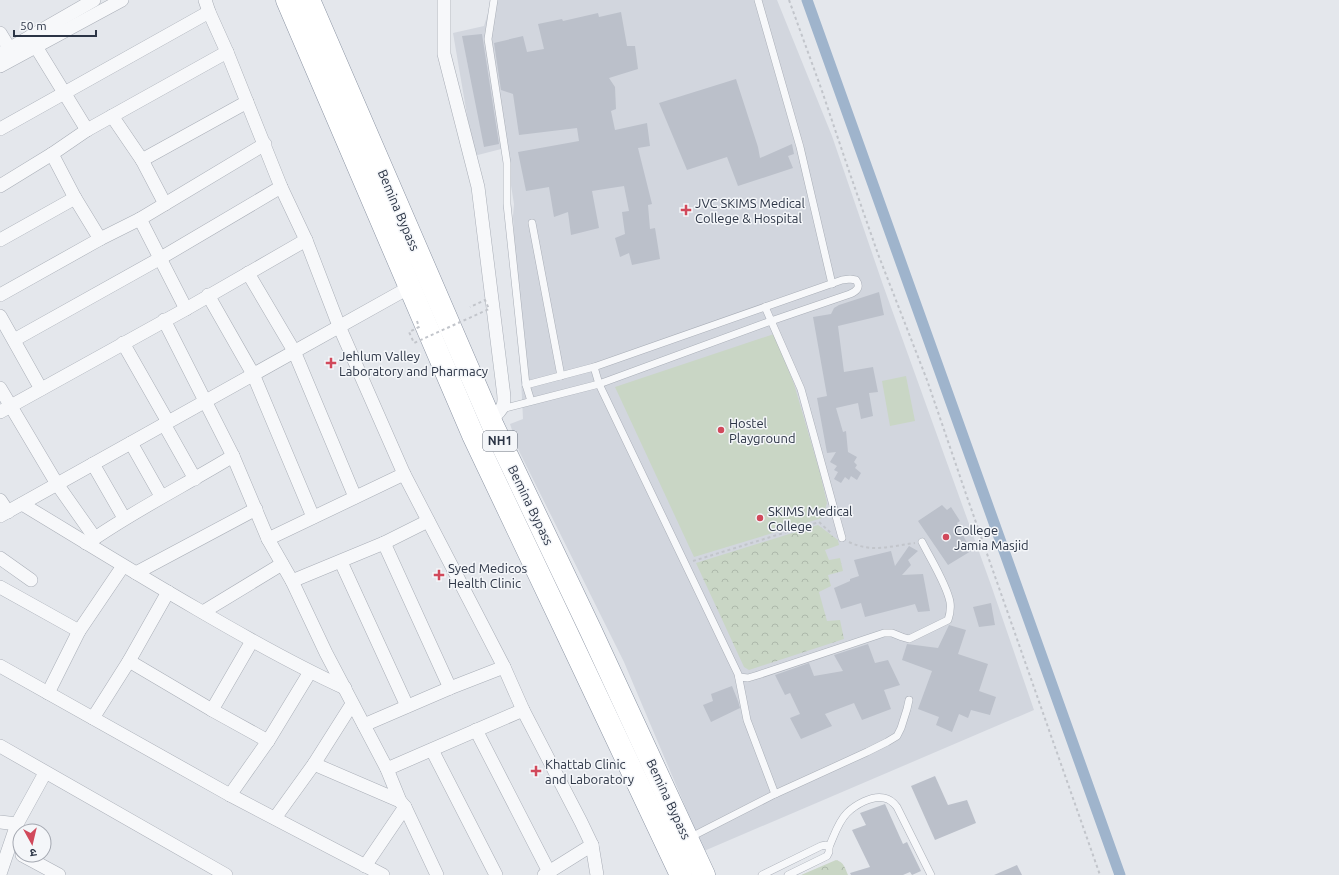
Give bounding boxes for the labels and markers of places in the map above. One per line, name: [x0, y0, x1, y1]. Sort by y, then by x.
place label: JVC SKIMS Medical College & Hospital: [695, 196, 806, 225]
marker: JVC SKIMS Medical College & Hospital: [680, 204, 692, 216]
place label: Jehlum Valley Laboratory and Pharmacy: [339, 349, 488, 378]
marker: Jehlum Valley Laboratory and Pharmacy: [326, 358, 336, 368]
place label: Hostel Playground: [729, 416, 796, 445]
marker: Hostel Playground: [716, 425, 726, 435]
place label: SKIMS Medical College: [768, 504, 853, 533]
marker: SKIMS Medical College: [755, 513, 765, 523]
place label: College Jamia Masjid: [954, 523, 1029, 552]
marker: College Jamia Masjid: [941, 532, 951, 542]
place label: Syed Medicos Health Clinic: [448, 561, 527, 590]
marker: Syed Medicos Health Clinic: [433, 569, 445, 581]
place label: Khattab Clinic and Laboratory: [545, 757, 634, 786]
marker: Khattab Clinic and Laboratory: [530, 765, 542, 777]

